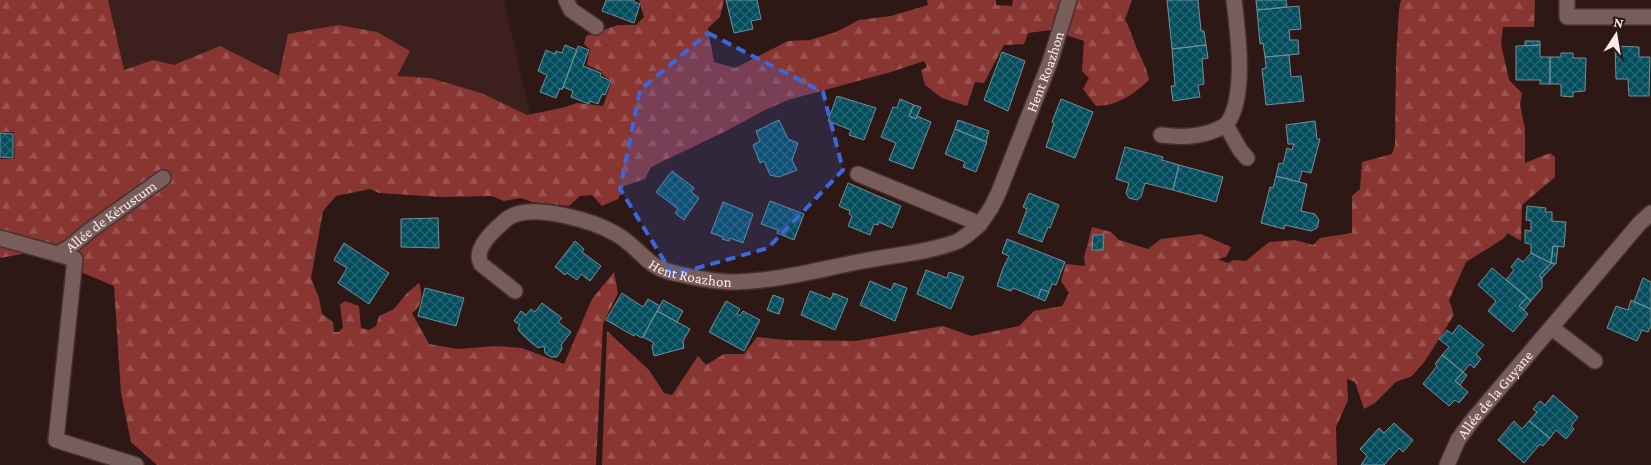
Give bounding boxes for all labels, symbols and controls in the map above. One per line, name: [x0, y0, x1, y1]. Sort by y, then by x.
north arrow: [1591, 10, 1641, 60]
text: N: [1612, 13, 1625, 31]
street label: Hent Roazhon: [1023, 29, 1067, 114]
street label: Allée de Kérustum: [62, 178, 159, 255]
street label: Hent Roazhon: [646, 256, 732, 290]
street label: Allée de la Guyane: [1454, 347, 1536, 441]

